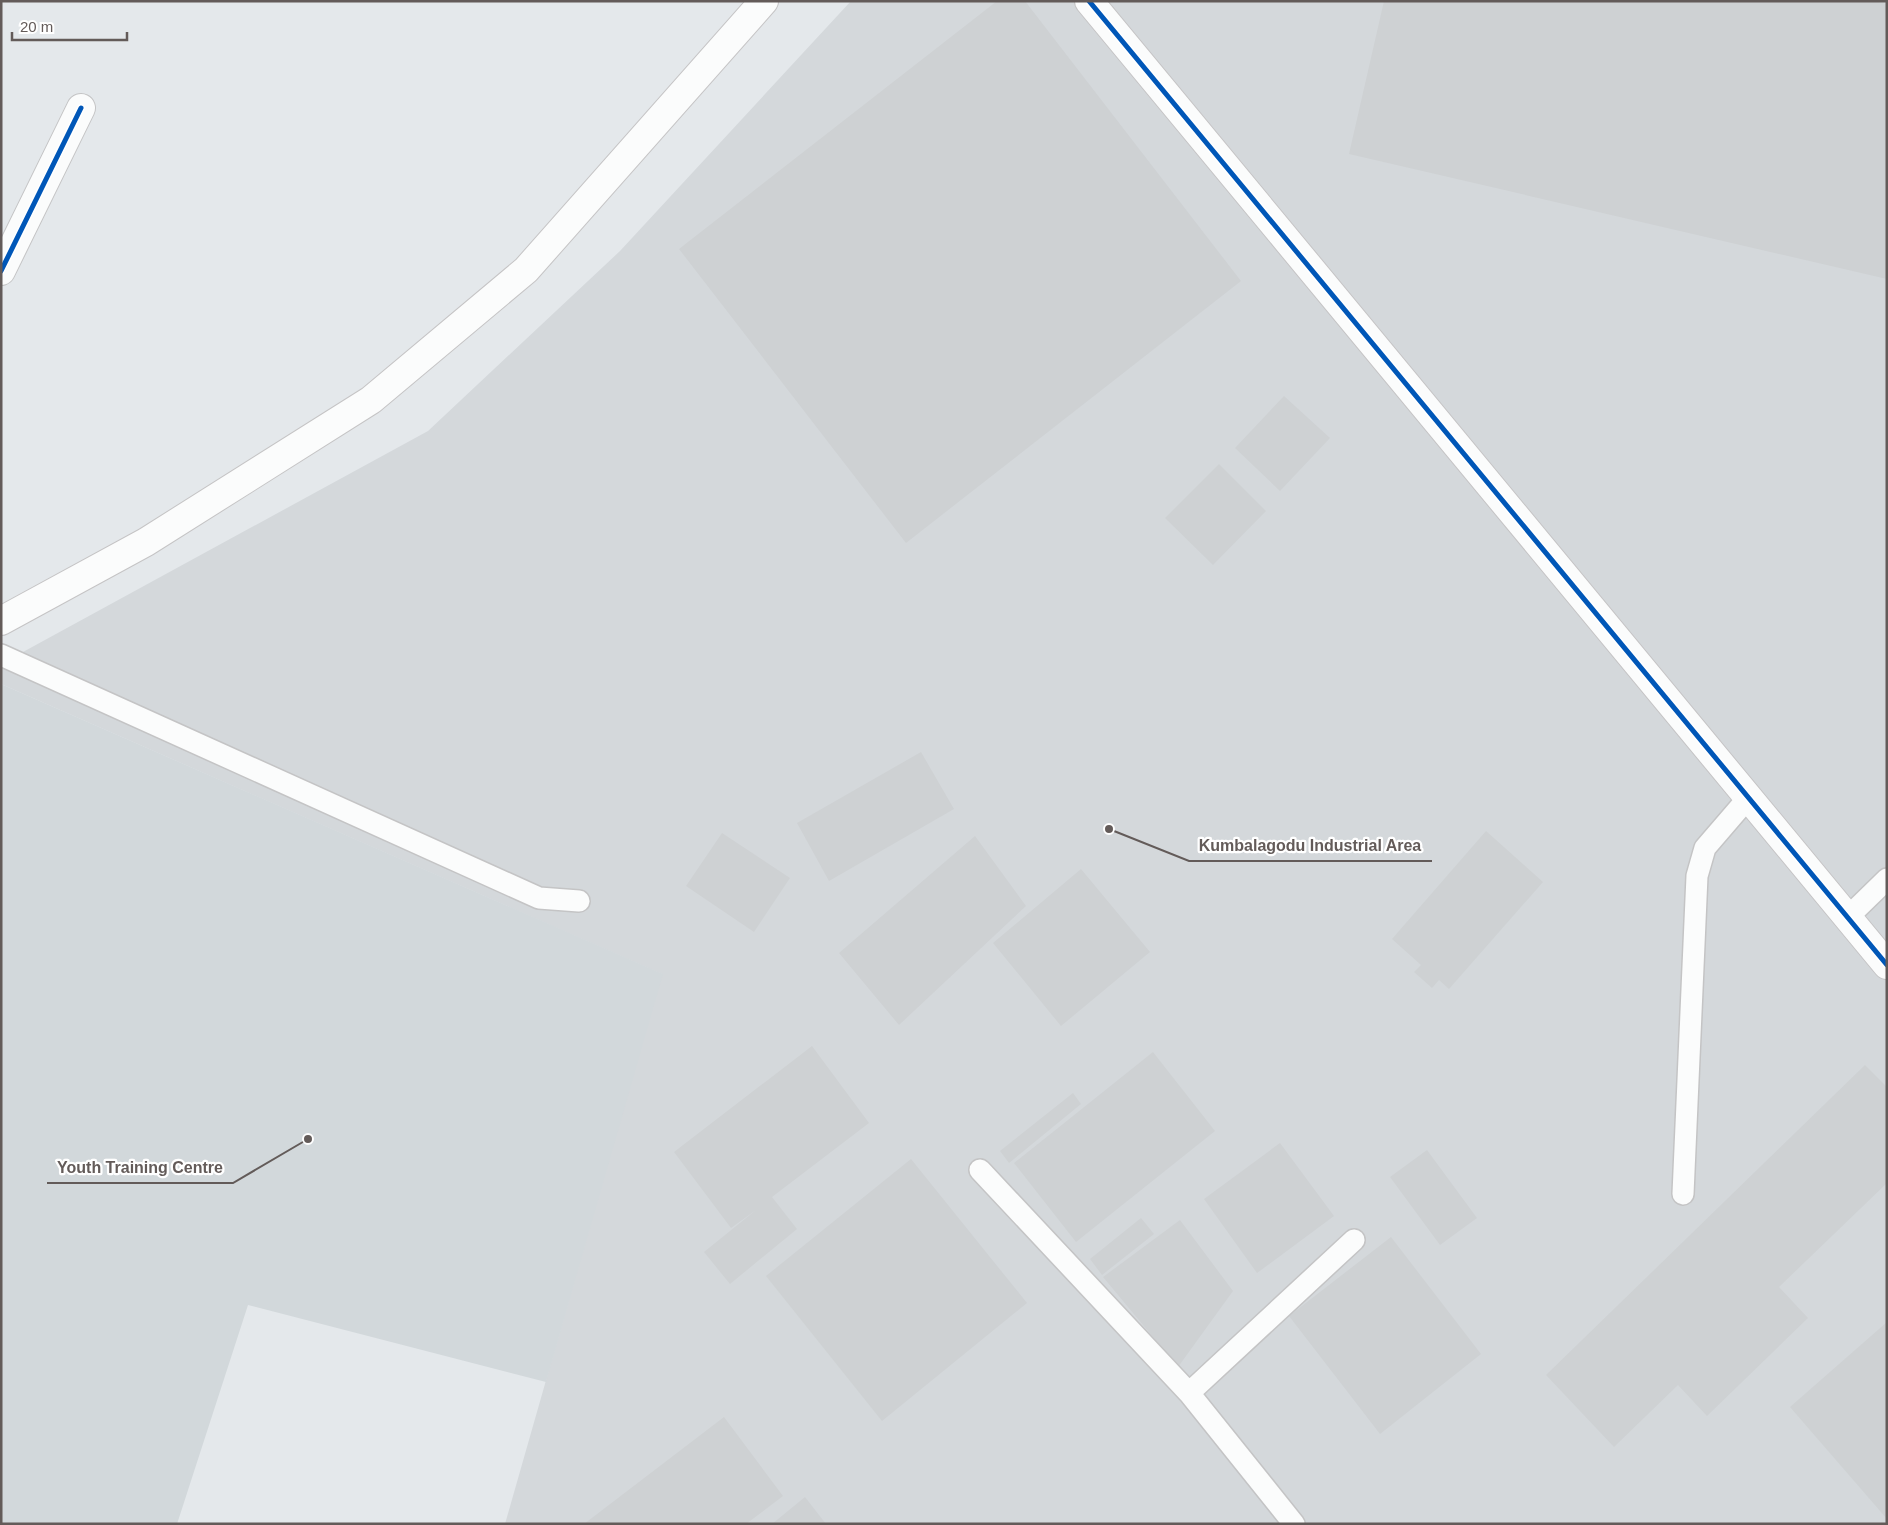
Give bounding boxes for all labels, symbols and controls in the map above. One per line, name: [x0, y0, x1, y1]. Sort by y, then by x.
scale bar: [12, 10, 128, 42]
text: 20 m: [20, 18, 53, 35]
callout: Kumbalagodu Industrial Area: [1189, 830, 1432, 861]
text: Kumbalagodu Industrial Area: [1199, 837, 1421, 854]
callout: Youth Training Centre: [47, 1152, 233, 1183]
text: Youth Training Centre: [57, 1159, 223, 1176]

